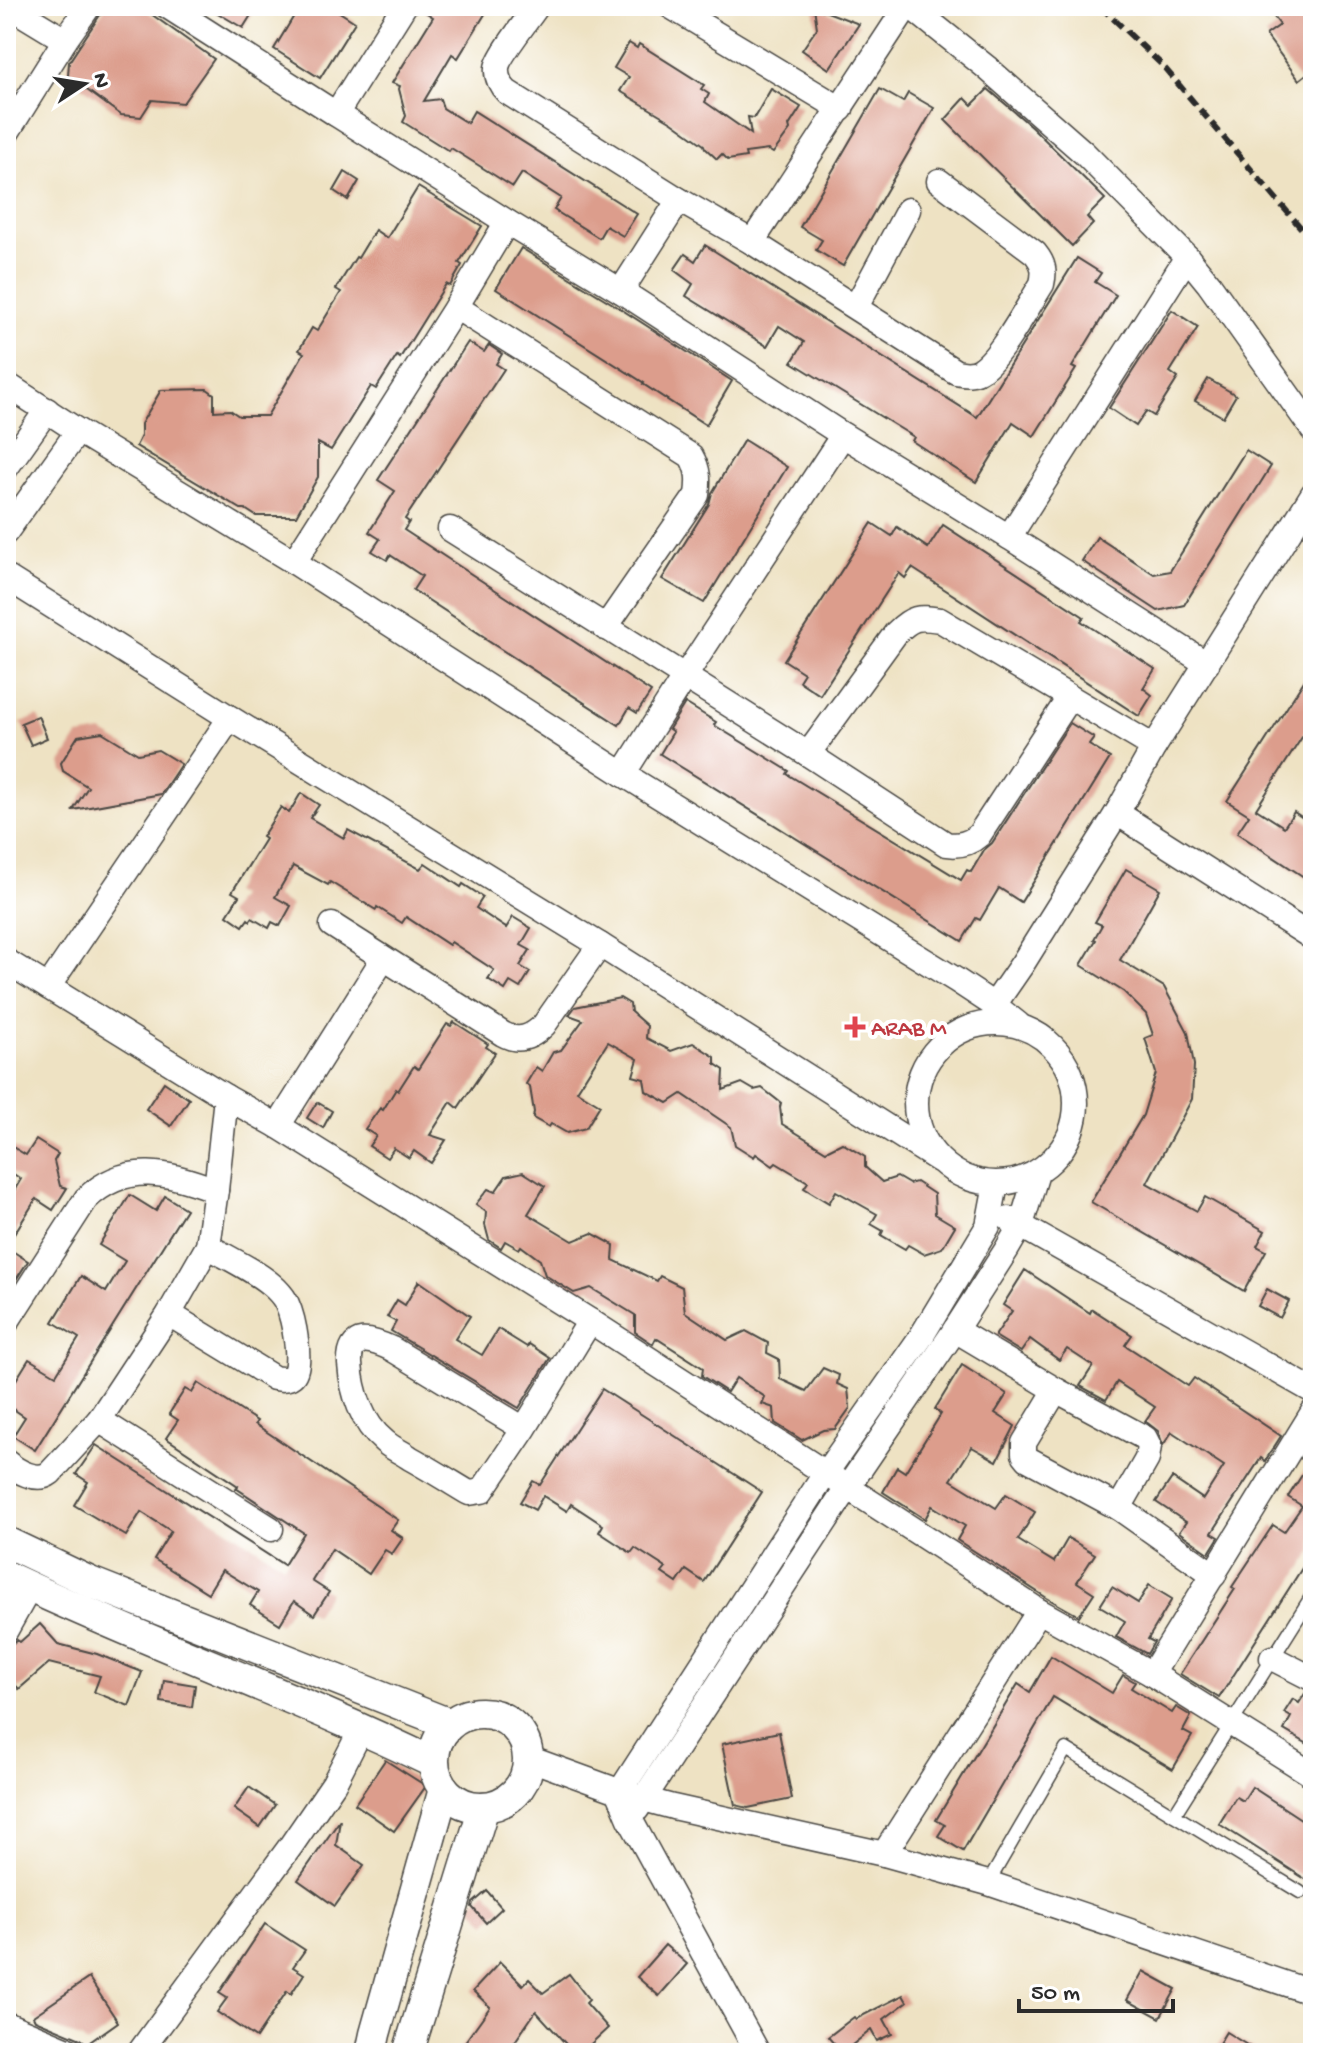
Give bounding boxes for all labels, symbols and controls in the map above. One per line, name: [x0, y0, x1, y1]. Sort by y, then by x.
north arrow: [44, 44, 124, 124]
text: N: [85, 71, 114, 90]
place label: ARAB M: [871, 1016, 947, 1045]
marker: ARAB M: [846, 1018, 864, 1036]
scale bar: [1019, 1963, 1173, 2013]
text: 50 m: [1031, 1980, 1080, 2009]

